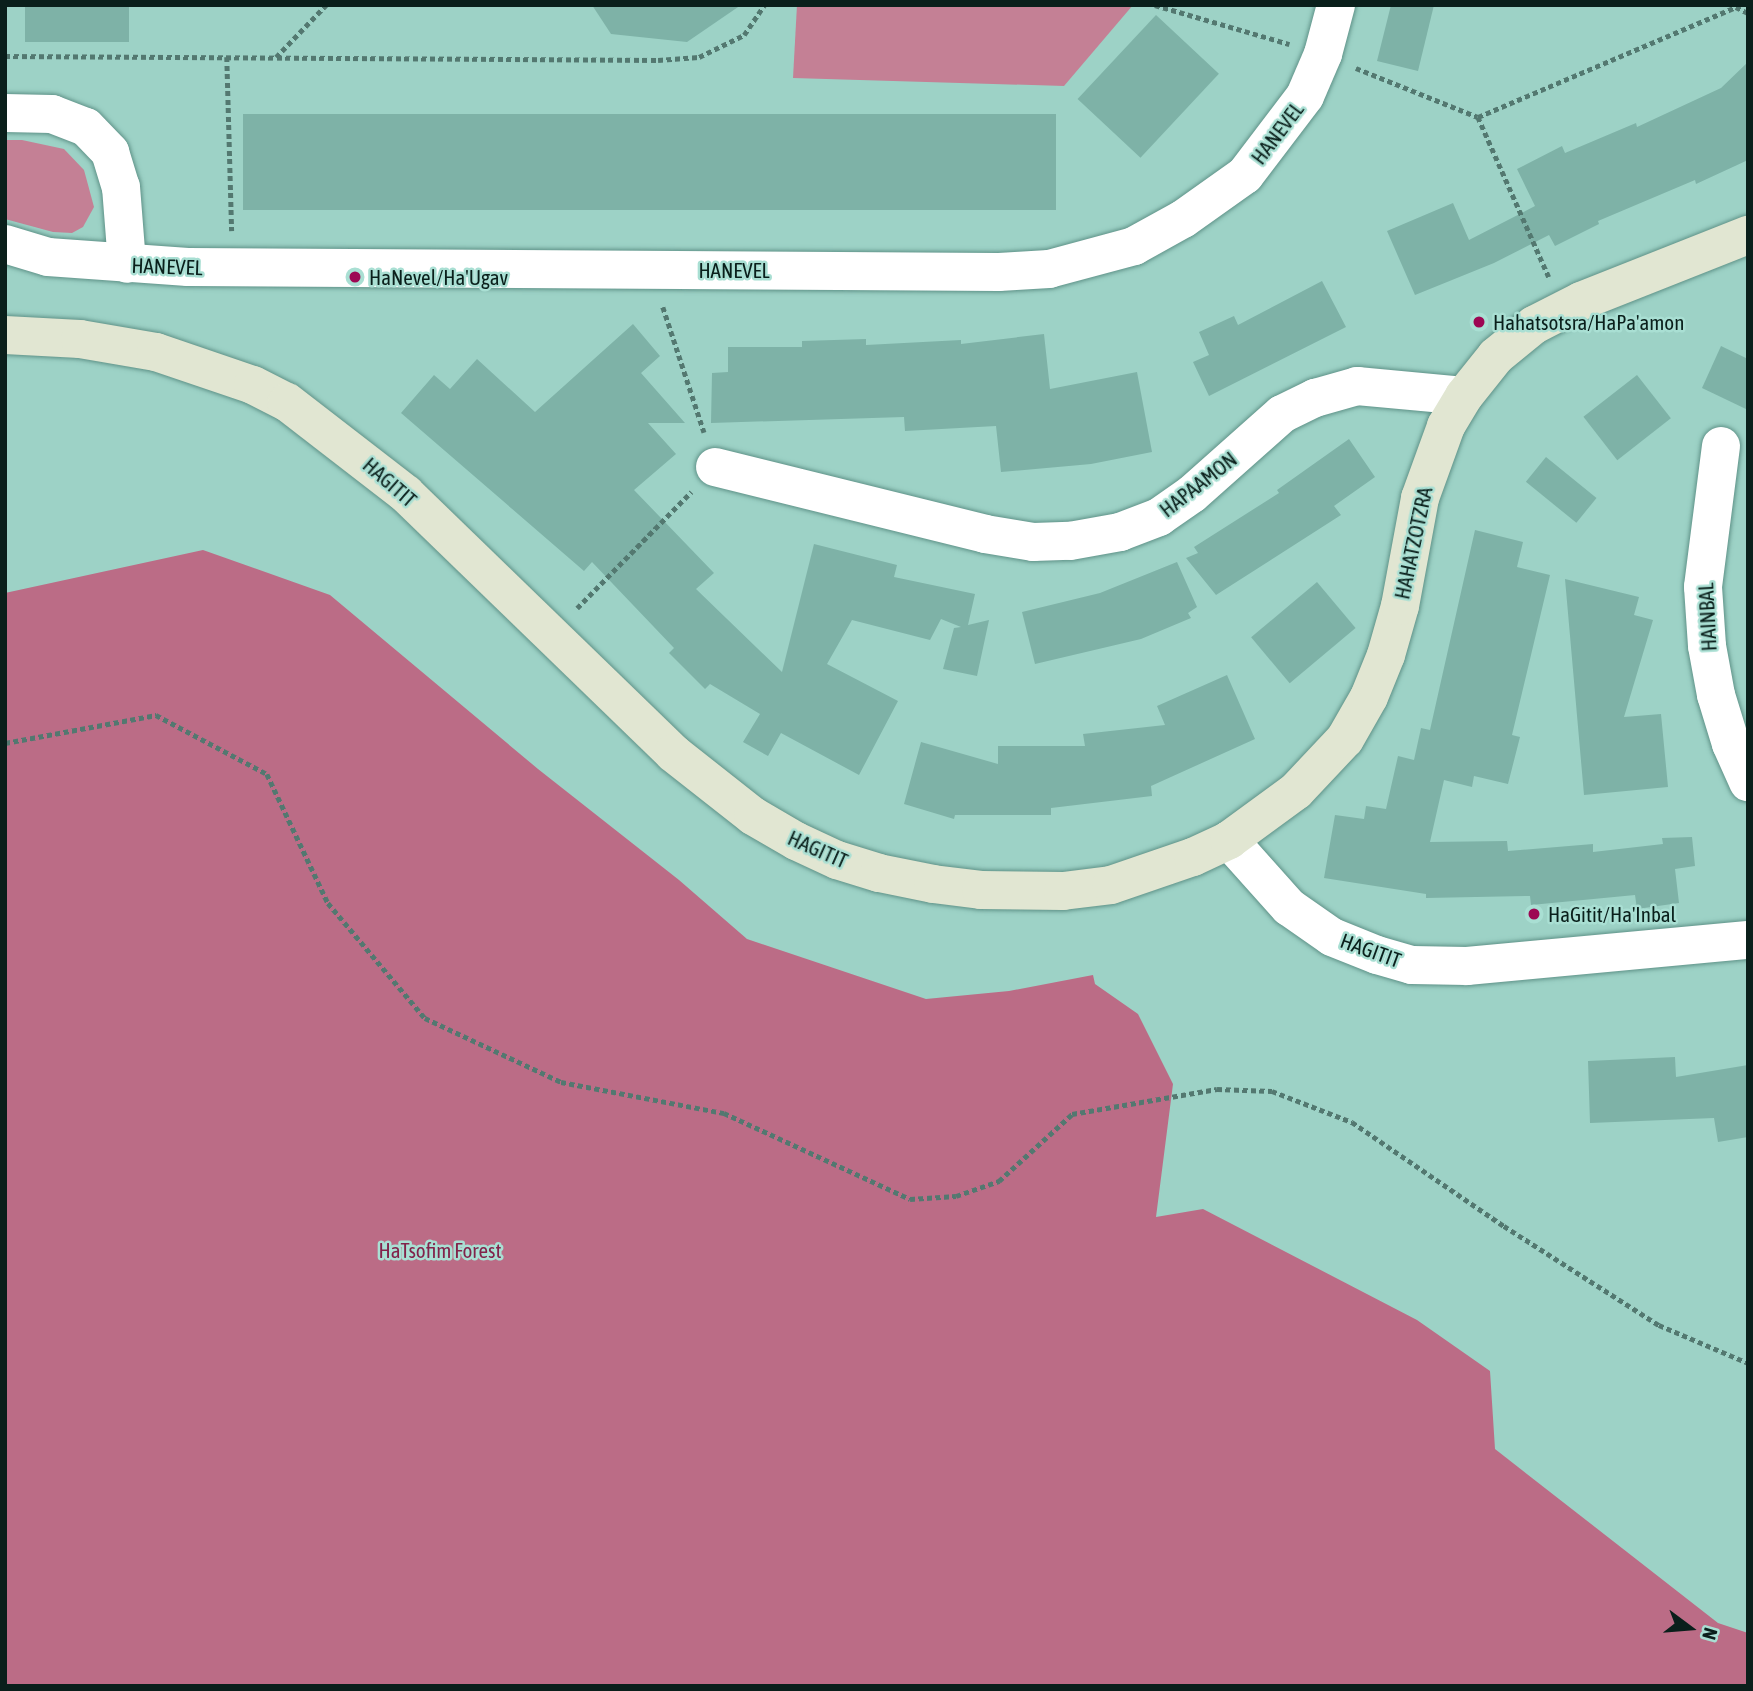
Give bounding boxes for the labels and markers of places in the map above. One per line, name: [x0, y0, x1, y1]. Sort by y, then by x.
place label: HaNevel/Ha'Ugav: [369, 264, 508, 290]
marker: HaNevel/Ha'Ugav: [347, 269, 363, 285]
place label: Hahatsotsra/HaPa'amon: [1493, 309, 1684, 335]
marker: Hahatsotsra/HaPa'amon: [1471, 314, 1487, 330]
place label: HaGitit/Ha'Inbal: [1548, 901, 1676, 927]
marker: HaGitit/Ha'Inbal: [1526, 906, 1542, 922]

